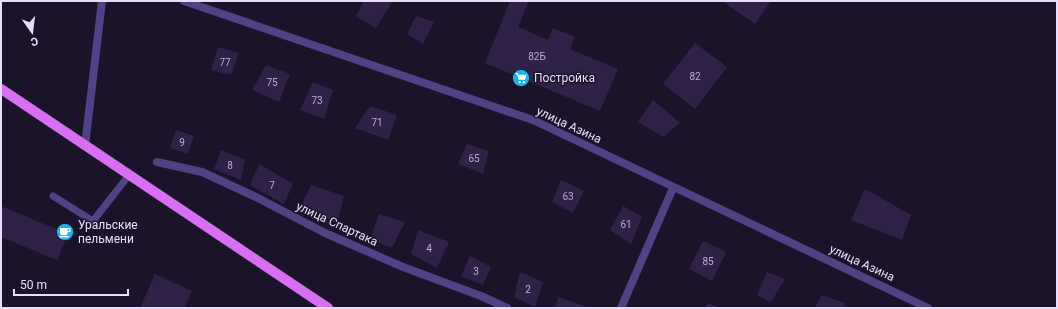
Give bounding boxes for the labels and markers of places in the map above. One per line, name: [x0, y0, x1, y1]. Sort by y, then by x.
supermarket icon: Постройка: [511, 68, 531, 88]
place label: Постройка: [534, 71, 595, 85]
place label: Уральские пельмени: [78, 218, 138, 246]
cafe icon: Уральские пельмени: [55, 222, 75, 242]

